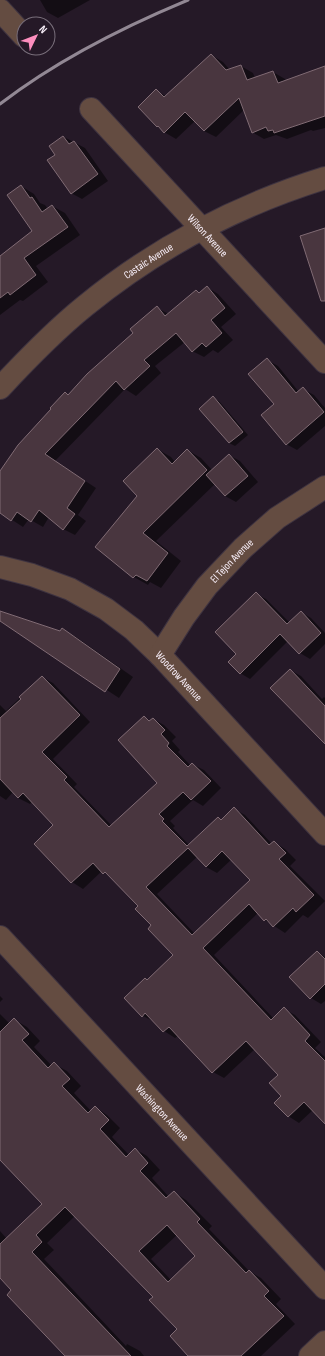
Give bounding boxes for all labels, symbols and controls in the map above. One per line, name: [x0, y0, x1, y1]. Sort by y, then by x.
north arrow: [16, 16, 56, 56]
text: N: [36, 23, 50, 36]
street label: Wilson Avenue: [185, 212, 230, 260]
street label: Castaic Avenue: [121, 240, 175, 282]
street label: El Tejon Avenue: [208, 536, 256, 586]
street label: Woodrow Avenue: [153, 649, 205, 704]
street label: Washington Avenue: [133, 1082, 191, 1144]

